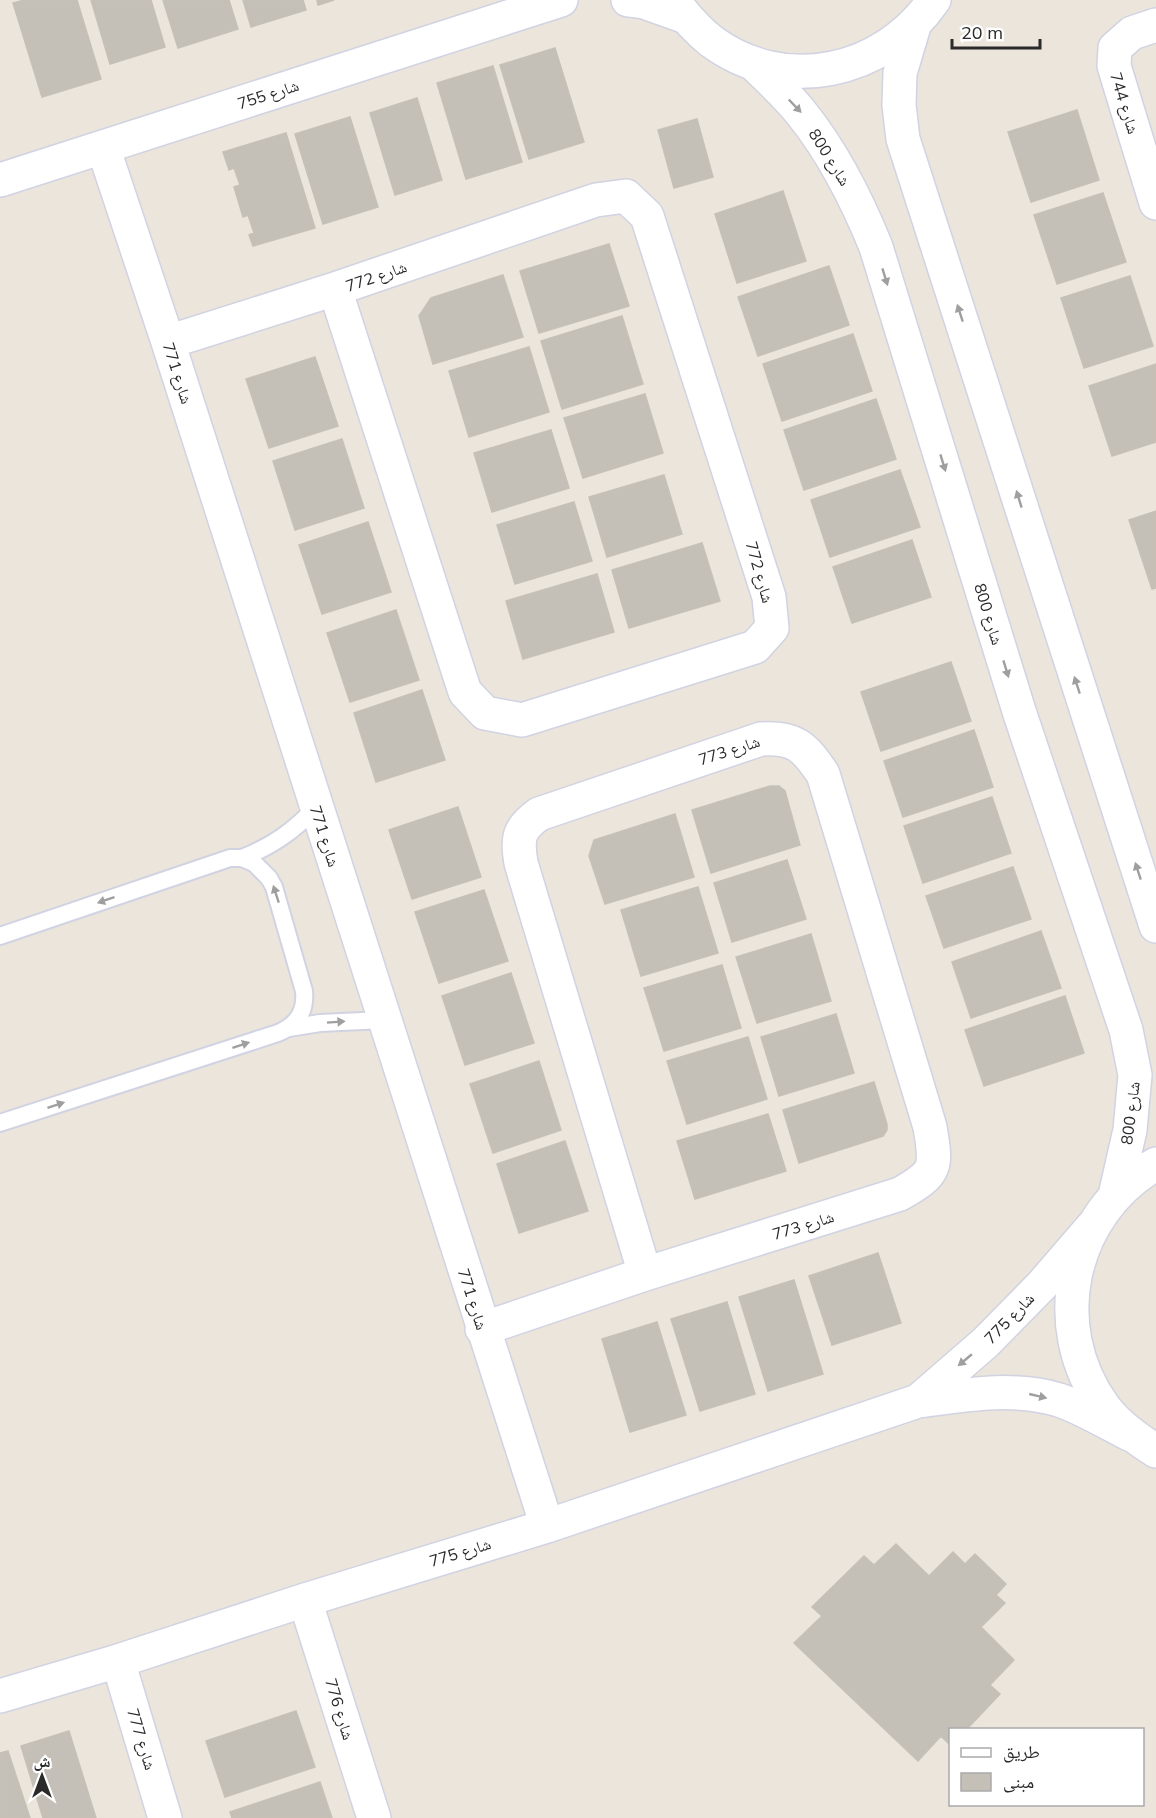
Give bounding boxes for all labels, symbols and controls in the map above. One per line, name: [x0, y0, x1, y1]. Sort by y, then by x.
scale bar: [952, 12, 1040, 50]
text: 20 m: [961, 21, 1003, 44]
street label: شارع 744: [1105, 70, 1144, 137]
street label: شارع 755: [235, 75, 302, 114]
one-way arrow: [787, 98, 801, 112]
street label: شارع 800: [804, 125, 855, 190]
street label: شارع 772: [343, 256, 410, 297]
one-way arrow: [881, 268, 890, 286]
one-way arrow: [955, 304, 964, 322]
street label: شارع 771: [158, 340, 197, 407]
one-way arrow: [939, 454, 948, 472]
one-way arrow: [1013, 490, 1023, 508]
street label: شارع 772: [741, 539, 778, 606]
street label: شارع 800: [969, 581, 1008, 648]
one-way arrow: [1002, 660, 1011, 678]
one-way arrow: [1071, 676, 1081, 694]
street label: شارع 773: [696, 731, 763, 770]
street label: شارع 771: [305, 803, 344, 870]
one-way arrow: [1132, 862, 1142, 880]
one-way arrow: [270, 885, 280, 903]
one-way arrow: [97, 896, 115, 905]
one-way arrow: [327, 1017, 346, 1026]
one-way arrow: [232, 1040, 250, 1050]
street label: شارع 800: [1116, 1080, 1145, 1146]
one-way arrow: [47, 1100, 65, 1110]
street label: شارع 773: [770, 1206, 837, 1245]
street label: شارع 771: [453, 1266, 492, 1333]
street label: شارع 775: [980, 1288, 1039, 1348]
one-way arrow: [958, 1353, 973, 1366]
one-way arrow: [1029, 1392, 1048, 1401]
street label: شارع 775: [427, 1533, 494, 1572]
street label: شارع 776: [320, 1676, 359, 1743]
street label: شارع 777: [122, 1706, 161, 1773]
legend: [949, 1728, 1144, 1806]
text: طريق: [1003, 1740, 1040, 1763]
north arrow: [12, 1746, 72, 1806]
text: ش: [34, 1751, 51, 1771]
text: مبنى: [1003, 1770, 1034, 1793]

